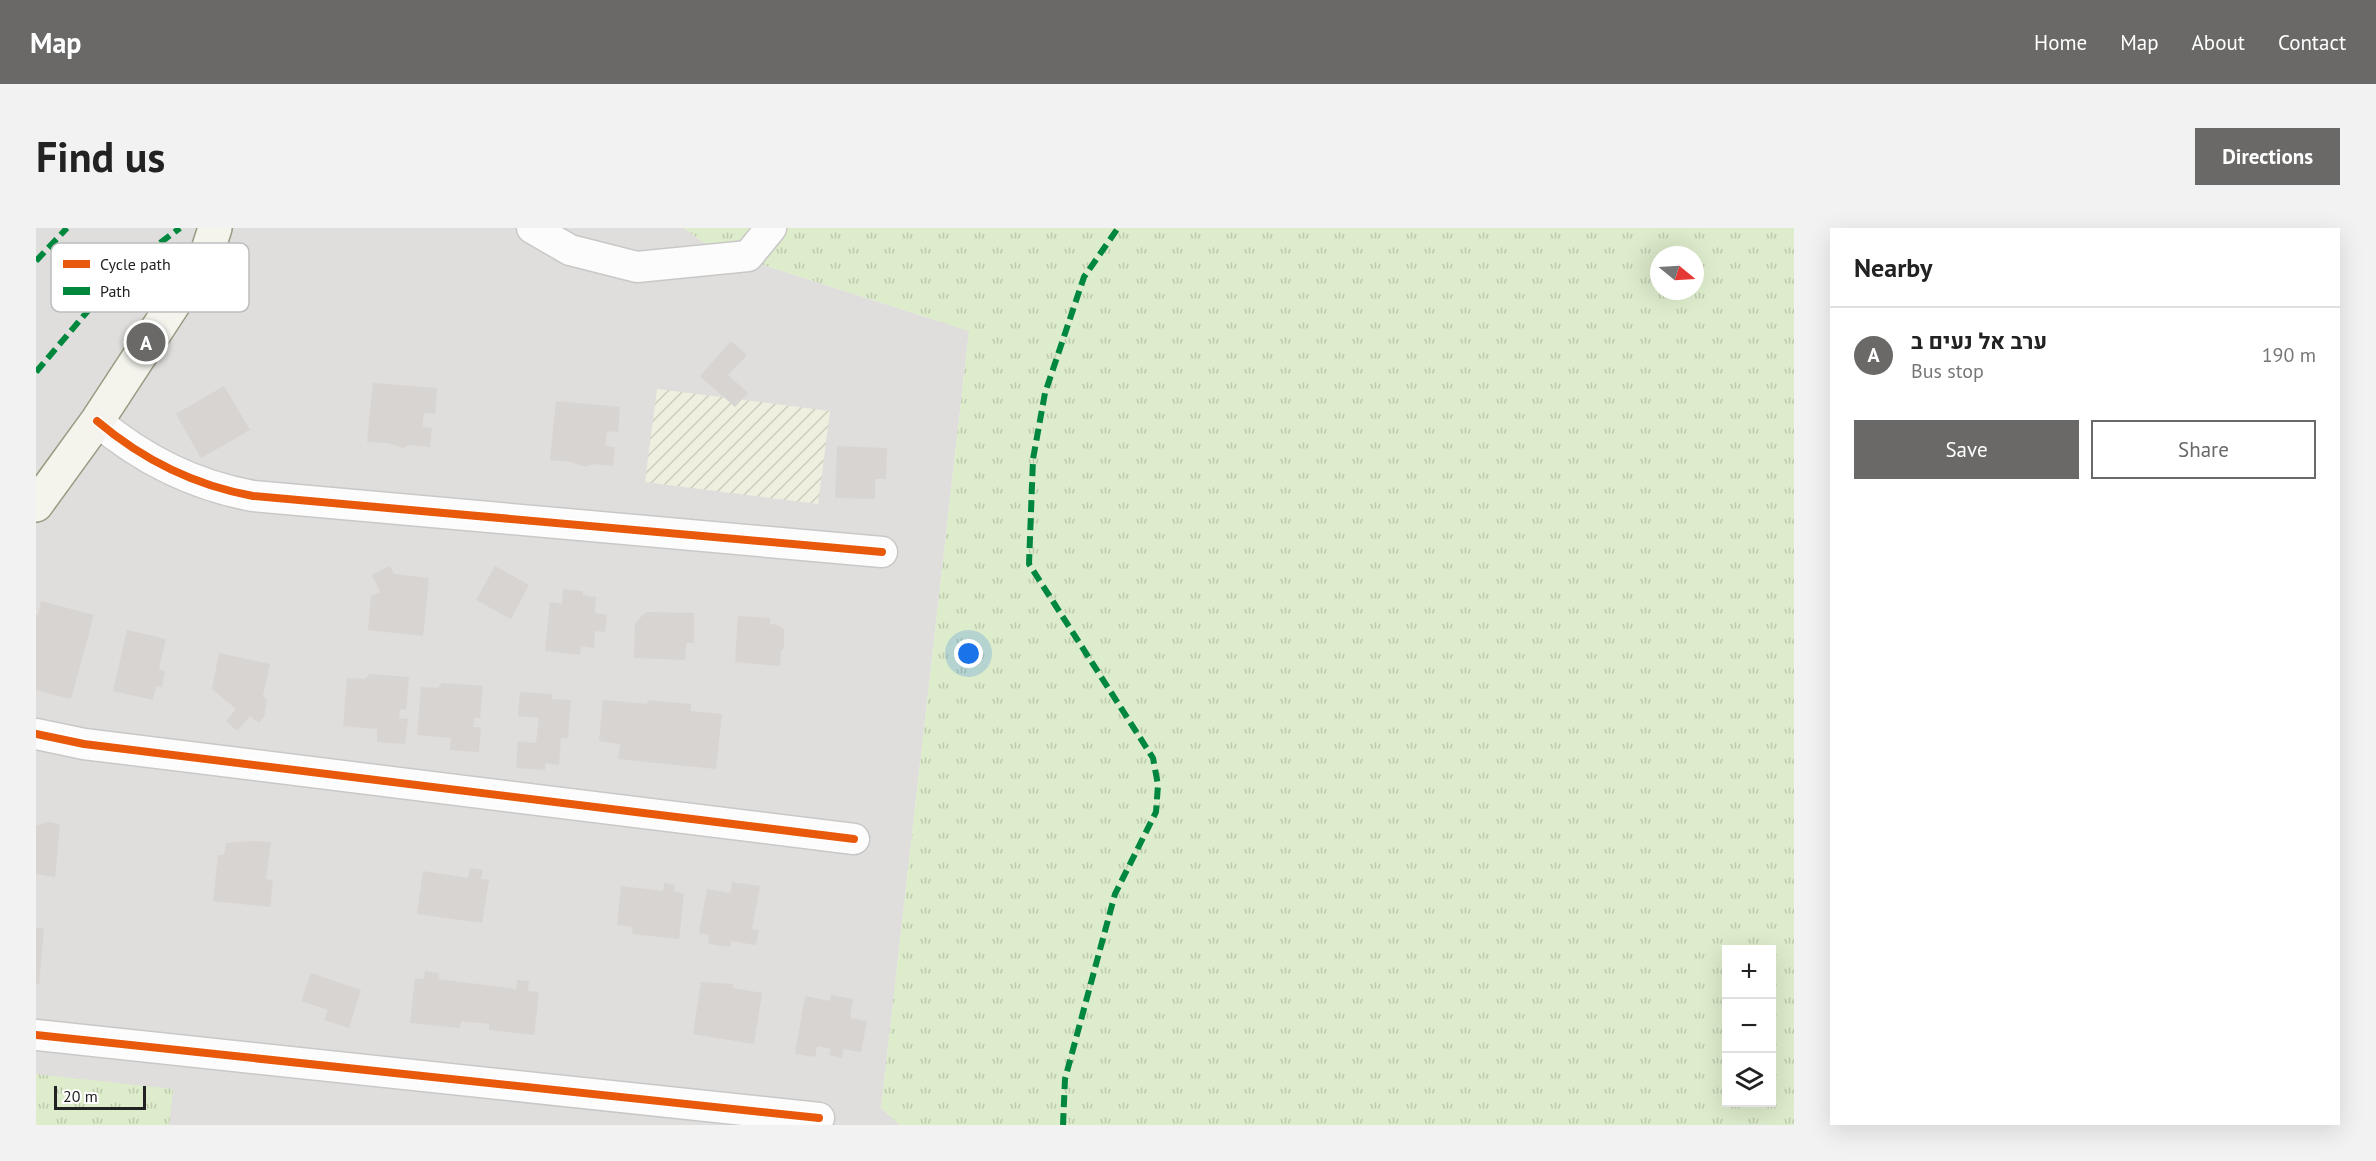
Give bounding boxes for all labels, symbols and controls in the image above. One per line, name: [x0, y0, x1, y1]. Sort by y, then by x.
text: Map: [30, 24, 81, 61]
text: Home: [2034, 29, 2087, 56]
text: Map: [2120, 29, 2159, 56]
text: About: [2192, 29, 2245, 56]
text: Contact: [2278, 29, 2346, 56]
button: Directions: [2195, 128, 2340, 185]
text: Find us: [36, 129, 165, 184]
legend: [51, 243, 249, 312]
north arrow: [1650, 246, 1704, 300]
text: Nearby: [1854, 251, 1932, 284]
text: Cycle path: [100, 254, 171, 274]
text: Path: [100, 281, 131, 301]
pin: A: [126, 320, 166, 364]
text: ערב אל נעים ב: [1911, 327, 2047, 355]
text: A: [1867, 342, 1880, 368]
text: 190 m: [2262, 342, 2316, 368]
text: Bus stop: [1911, 358, 1984, 384]
button: Save: [1854, 420, 2079, 479]
button: Share: [2091, 420, 2316, 479]
your location: [954, 639, 983, 668]
map controls: [1722, 945, 1776, 1107]
button: +: [1722, 945, 1776, 999]
button: −: [1722, 999, 1776, 1053]
button: layers: [1722, 1053, 1776, 1107]
scale bar: [54, 1083, 146, 1110]
text: 20 m: [63, 1086, 98, 1106]

